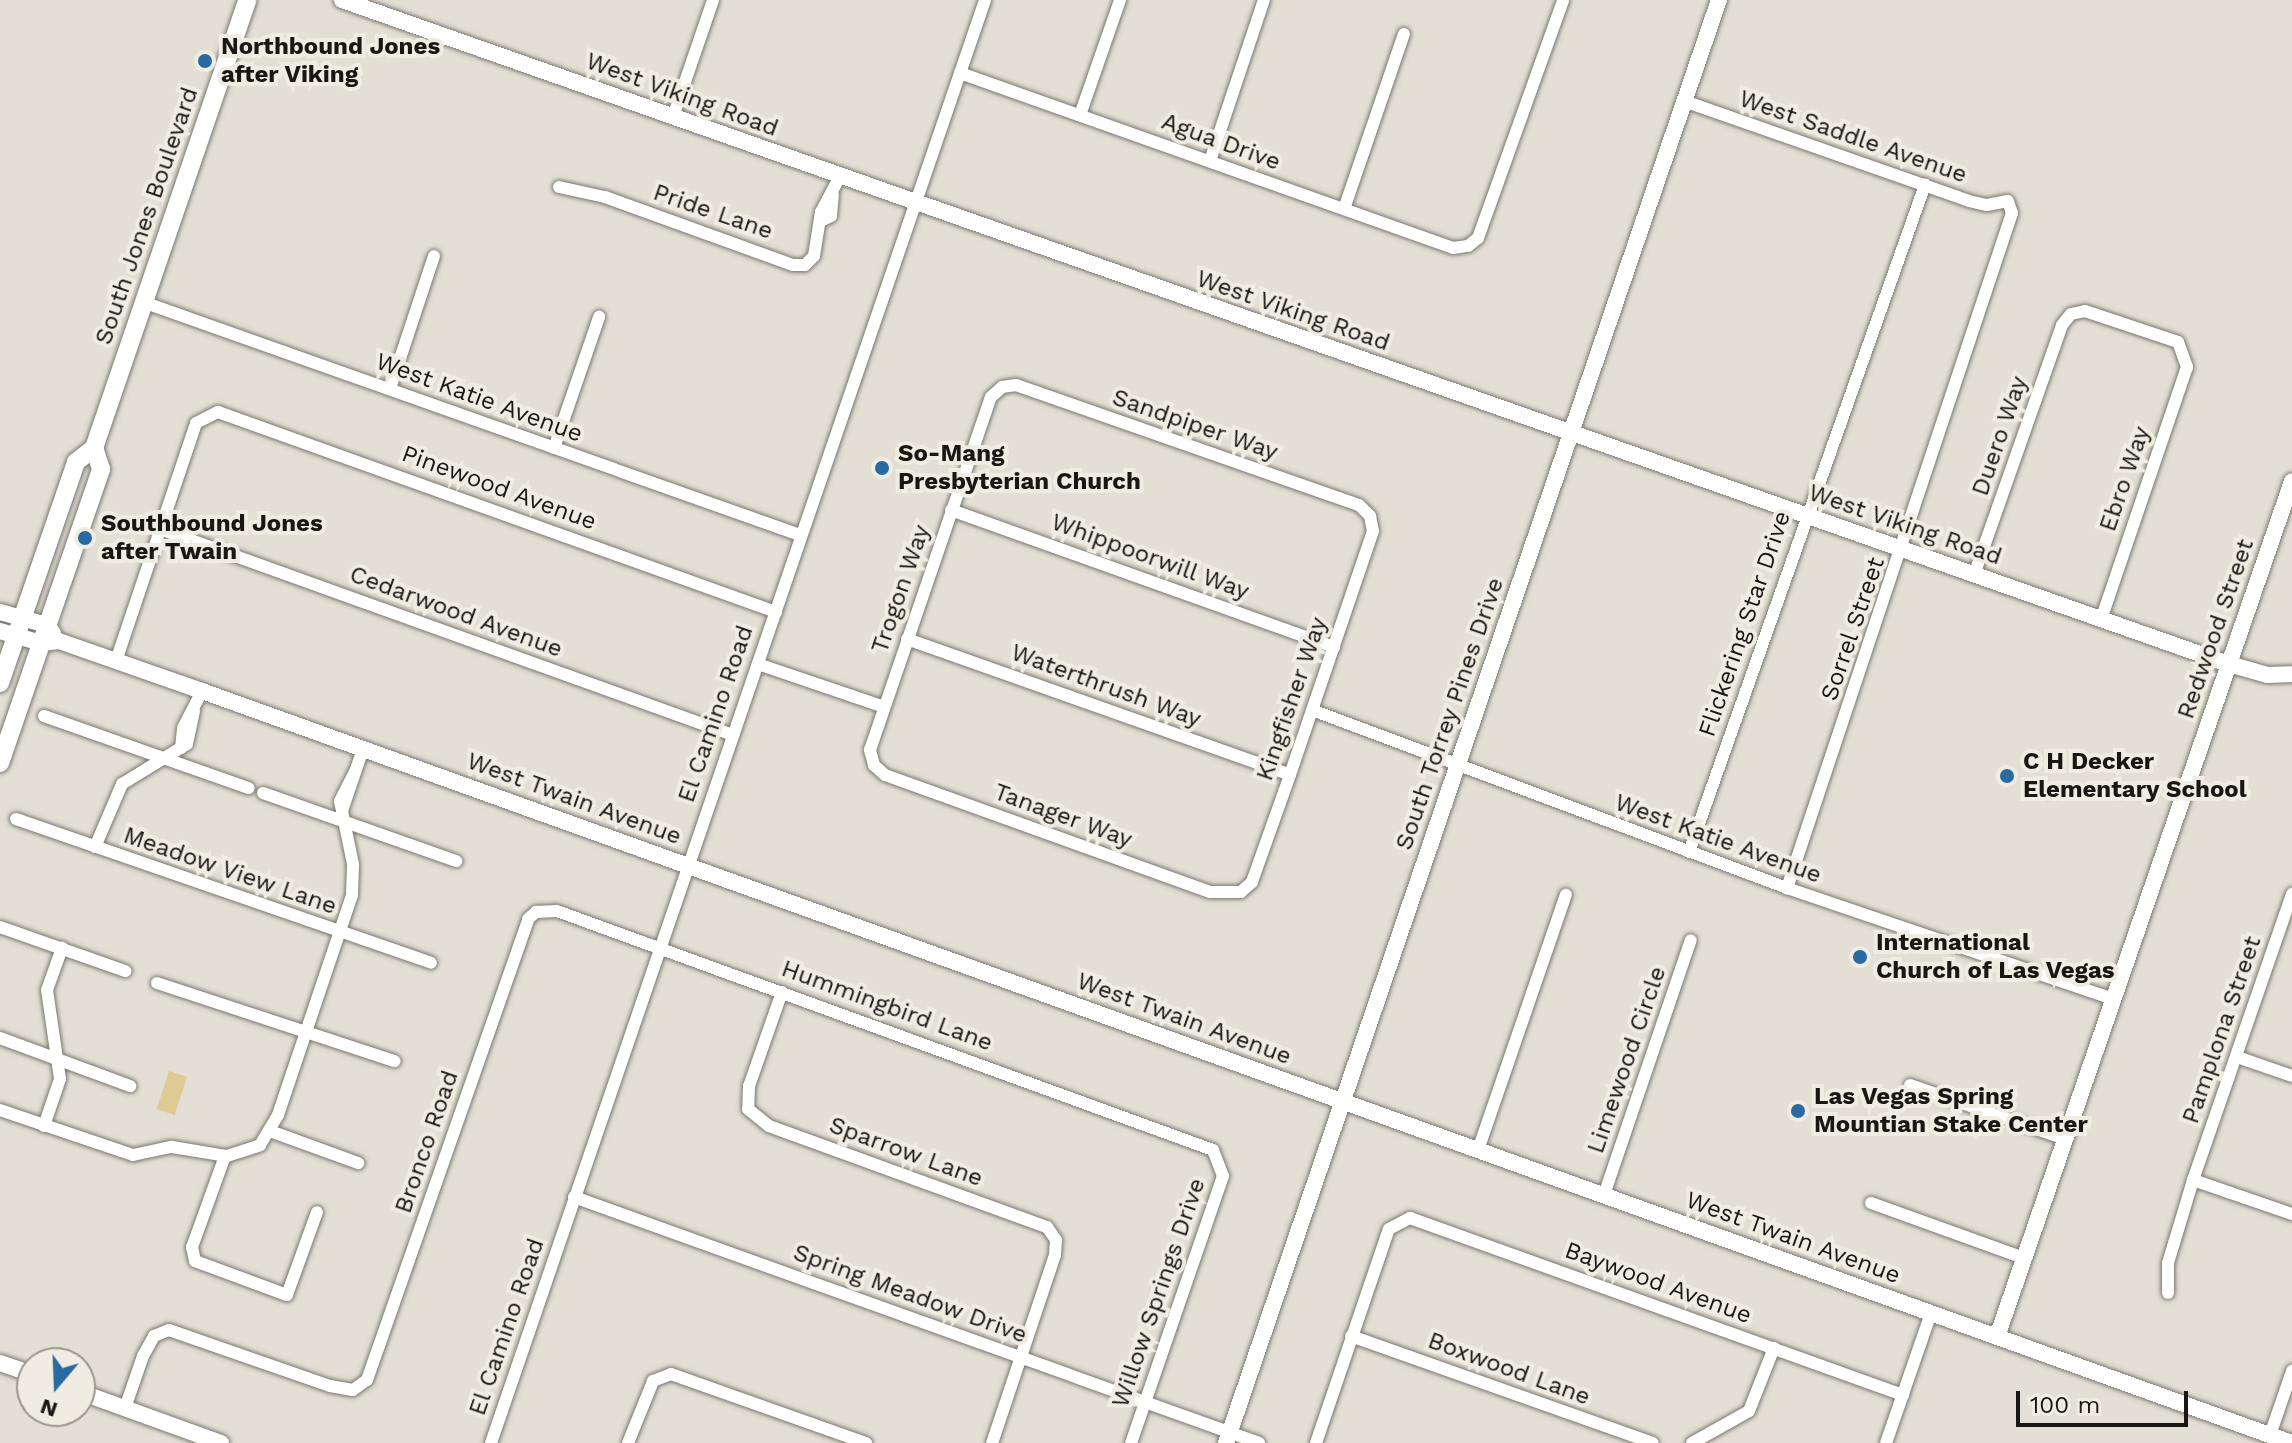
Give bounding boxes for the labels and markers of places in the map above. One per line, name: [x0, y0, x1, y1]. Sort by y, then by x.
place label: Northbound Jones after Viking: [221, 33, 441, 89]
marker: Northbound Jones after Viking: [196, 52, 214, 70]
place label: So-Mang Presbyterian Church: [898, 440, 1141, 496]
marker: So-Mang Presbyterian Church: [873, 459, 891, 477]
place label: Southbound Jones after Twain: [101, 510, 323, 566]
marker: Southbound Jones after Twain: [76, 529, 94, 547]
place label: C H Decker Elementary School: [2023, 748, 2247, 804]
marker: C H Decker Elementary School: [1998, 767, 2016, 785]
place label: International Church of Las Vegas: [1876, 929, 2116, 985]
marker: International Church of Las Vegas: [1851, 948, 1869, 966]
place label: Las Vegas Spring Mountian Stake Center: [1814, 1083, 2088, 1139]
marker: Las Vegas Spring Mountian Stake Center: [1789, 1102, 1807, 1120]

